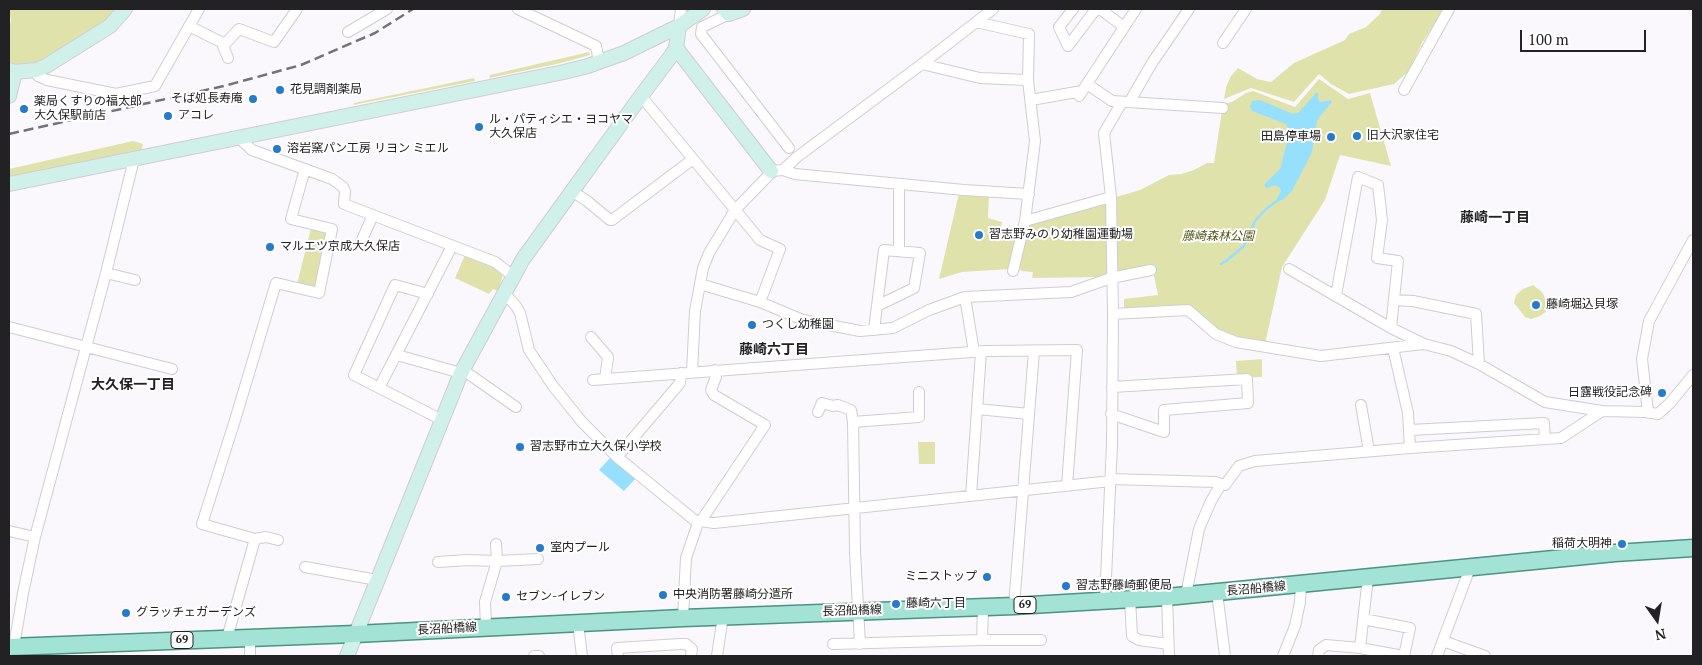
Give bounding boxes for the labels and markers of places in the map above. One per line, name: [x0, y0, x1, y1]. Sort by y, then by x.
place label: 花見調剤薬局: [290, 83, 362, 97]
marker: 花見調剤薬局: [274, 84, 286, 96]
place label: そば処長寿庵: [171, 92, 243, 106]
marker: そば処長寿庵: [247, 93, 259, 105]
place label: 薬局くすりの福太郎 大久保駅前店: [34, 95, 142, 123]
marker: 薬局くすりの福太郎 大久保駅前店: [18, 103, 30, 115]
place label: アコレ: [178, 109, 214, 123]
marker: アコレ: [162, 110, 174, 122]
place label: ル・パティシエ・ヨコヤマ 大久保店: [489, 113, 633, 141]
marker: ル・パティシエ・ヨコヤマ 大久保店: [473, 121, 485, 133]
place label: 旧大沢家住宅: [1367, 129, 1439, 143]
place label: 田島停車場: [1261, 130, 1321, 144]
marker: 旧大沢家住宅: [1351, 130, 1363, 142]
marker: 田島停車場: [1325, 131, 1337, 143]
place label: 溶岩窯パン工房 リヨン ミエル: [287, 142, 449, 156]
marker: 溶岩窯パン工房 リヨン ミエル: [271, 143, 283, 155]
place label: 習志野みのり幼稚園運動場: [989, 228, 1133, 242]
marker: 習志野みのり幼稚園運動場: [973, 229, 985, 241]
place label: マルエツ京成大久保店: [280, 240, 400, 254]
marker: マルエツ京成大久保店: [264, 241, 276, 253]
place label: 藤崎堀込貝塚: [1546, 298, 1618, 312]
marker: 藤崎堀込貝塚: [1530, 299, 1542, 311]
place label: つくし幼稚園: [762, 318, 834, 332]
marker: つくし幼稚園: [746, 319, 758, 331]
place label: 日露戦役記念碑: [1568, 386, 1652, 400]
marker: 日露戦役記念碑: [1656, 387, 1668, 399]
place label: 習志野市立大久保小学校: [530, 440, 662, 454]
marker: 習志野市立大久保小学校: [514, 441, 526, 453]
place label: 稲荷大明神: [1552, 537, 1612, 551]
marker: 稲荷大明神: [1616, 538, 1628, 550]
place label: 室内プール: [550, 541, 610, 555]
marker: 室内プール: [534, 542, 546, 554]
place label: ミニストップ: [905, 570, 977, 584]
marker: ミニストップ: [981, 571, 993, 583]
place label: 習志野藤崎郵便局: [1076, 579, 1172, 593]
marker: 習志野藤崎郵便局: [1060, 580, 1072, 592]
place label: 中央消防署藤崎分遣所: [673, 588, 793, 602]
marker: 中央消防署藤崎分遣所: [657, 589, 669, 601]
place label: セブン-イレブン: [516, 590, 605, 604]
marker: セブン-イレブン: [500, 591, 512, 603]
place label: 藤崎六丁目: [906, 597, 966, 611]
marker: 藤崎六丁目: [890, 598, 902, 610]
place label: グラッチェガーデンズ: [136, 606, 256, 620]
marker: グラッチェガーデンズ: [120, 607, 132, 619]

